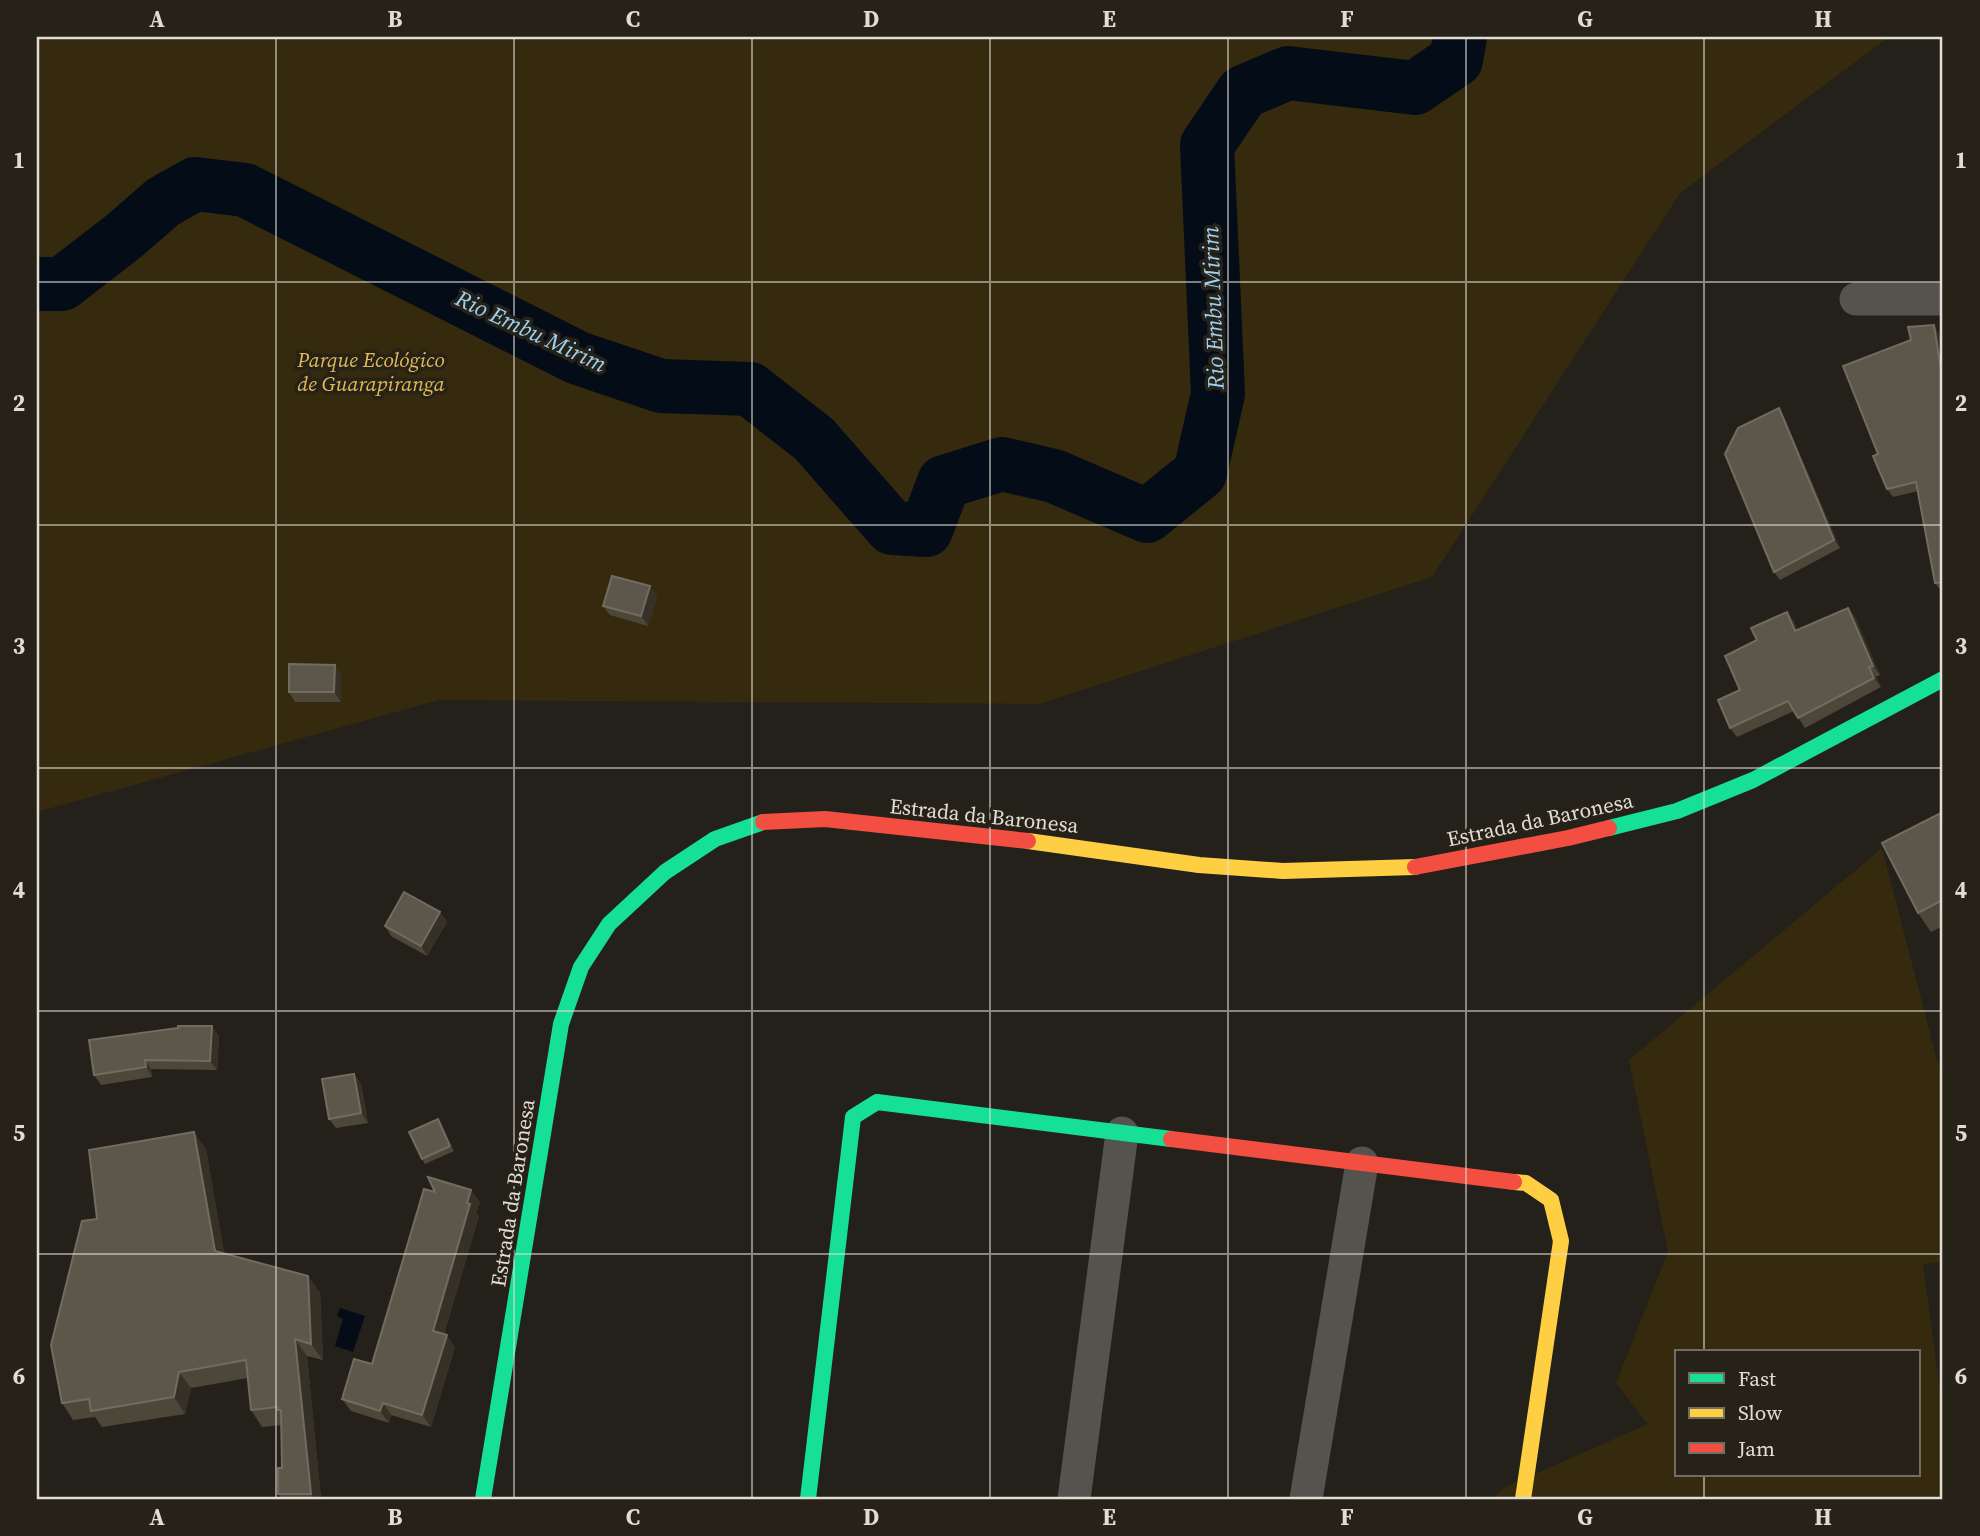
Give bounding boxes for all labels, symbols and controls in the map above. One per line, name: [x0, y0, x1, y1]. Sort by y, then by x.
text: A: [149, 3, 165, 35]
text: B: [388, 3, 403, 35]
text: C: [626, 3, 640, 35]
text: D: [863, 3, 879, 35]
text: E: [1102, 3, 1116, 35]
text: F: [1340, 3, 1354, 35]
text: G: [1577, 3, 1593, 35]
text: H: [1814, 3, 1832, 35]
text: 1: [13, 144, 25, 176]
text: 1: [1955, 144, 1967, 176]
water label: Rio Embu Mirim: [1194, 226, 1232, 391]
water label: Rio Embu Mirim: [449, 282, 612, 380]
park label: Parque Ecológico de Guarapiranga: [296, 345, 445, 398]
text: 2: [13, 387, 25, 419]
text: 2: [1955, 387, 1967, 419]
text: 3: [13, 630, 25, 662]
text: 3: [1955, 630, 1967, 662]
street label: Estrada da Baronesa: [1444, 786, 1636, 853]
street label: Estrada da Baronesa: [888, 791, 1080, 840]
text: 4: [13, 874, 25, 906]
text: 4: [1955, 874, 1967, 906]
street label: Estrada da Baronesa: [483, 1097, 542, 1289]
text: 5: [13, 1117, 25, 1149]
text: 5: [1955, 1117, 1967, 1149]
legend: [1675, 1350, 1920, 1476]
text: 6: [13, 1360, 25, 1392]
text: 6: [1955, 1360, 1967, 1392]
text: Fast: [1738, 1364, 1776, 1393]
text: Slow: [1738, 1398, 1782, 1427]
text: Jam: [1737, 1434, 1775, 1463]
text: A: [149, 1501, 165, 1533]
text: B: [388, 1501, 403, 1533]
text: C: [626, 1501, 640, 1533]
text: D: [863, 1501, 879, 1533]
text: E: [1102, 1501, 1116, 1533]
text: F: [1340, 1501, 1354, 1533]
text: G: [1577, 1501, 1593, 1533]
text: H: [1814, 1501, 1832, 1533]

